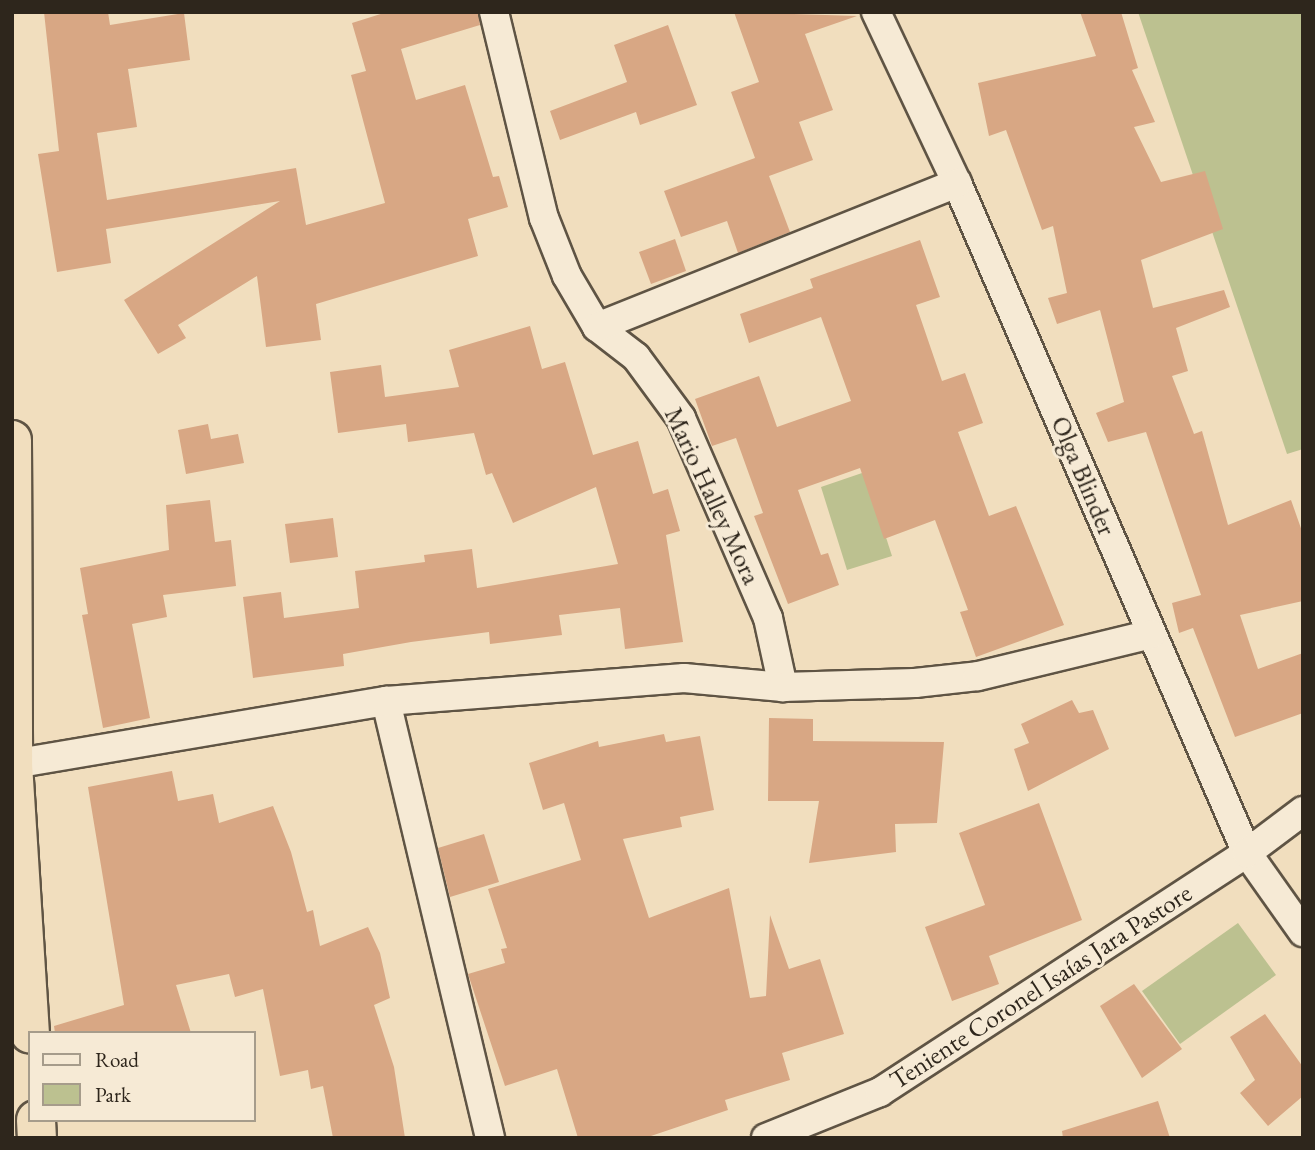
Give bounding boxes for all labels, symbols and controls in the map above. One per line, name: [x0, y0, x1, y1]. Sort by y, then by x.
street label: Mario Halley Mora: [657, 402, 767, 590]
street label: Olga Blinder: [1044, 412, 1122, 540]
street label: Teniente Coronel Isaías Jara Pastore: [884, 878, 1198, 1096]
legend: [28, 1031, 256, 1122]
text: Road: [95, 1046, 139, 1073]
text: Park: [95, 1081, 131, 1108]

